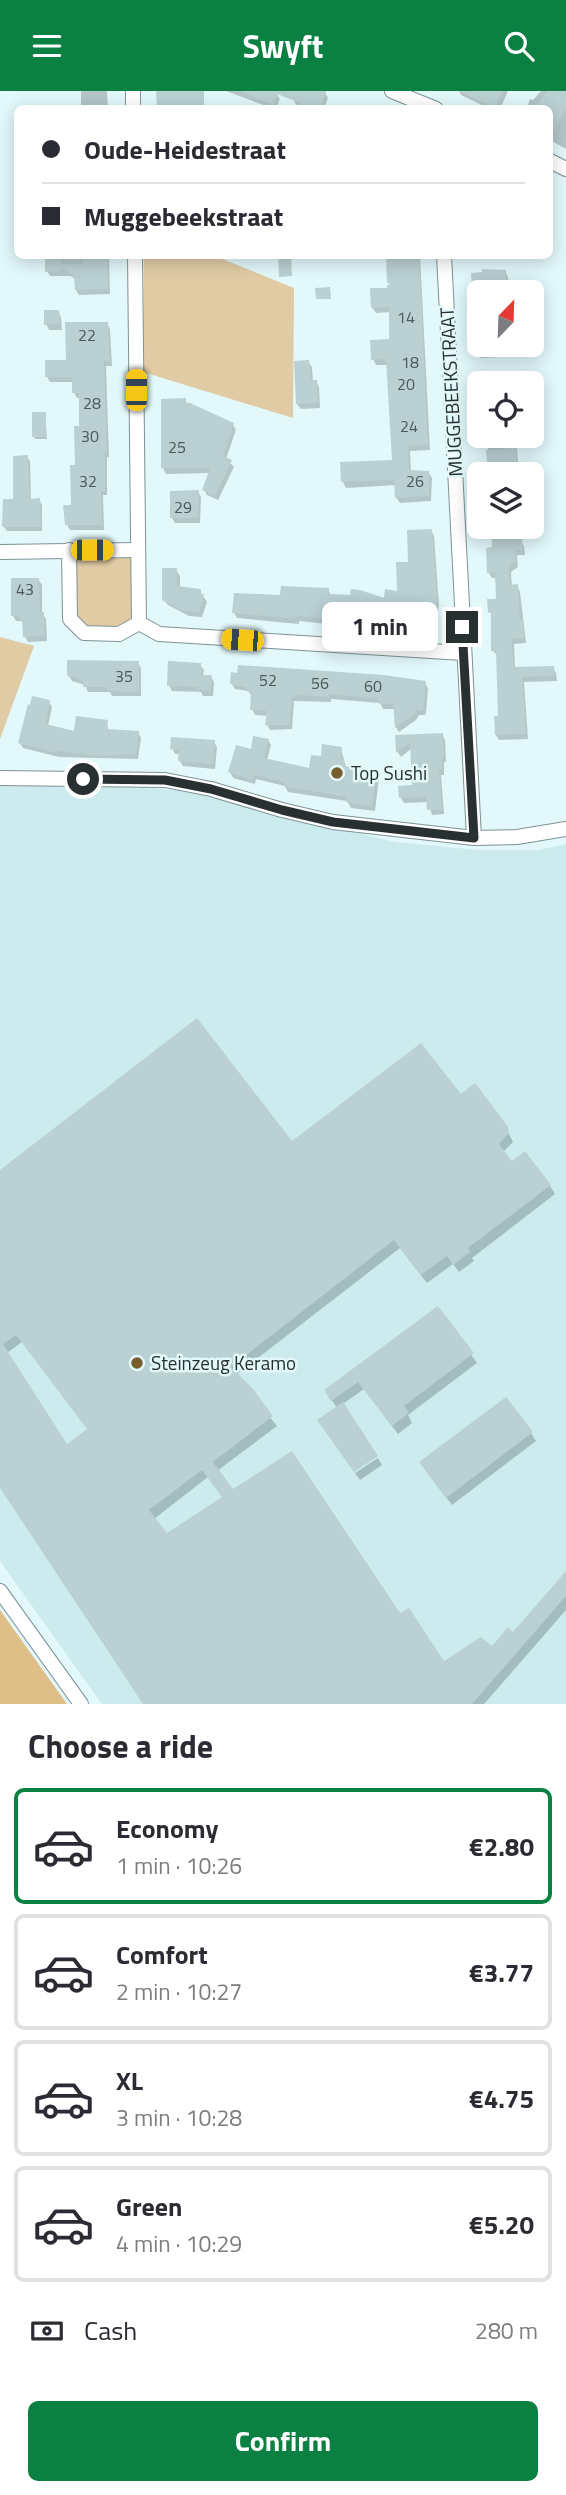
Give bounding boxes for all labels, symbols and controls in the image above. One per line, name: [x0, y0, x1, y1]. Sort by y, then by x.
text: Swyft: [243, 22, 323, 70]
icon: menu: [28, 27, 66, 65]
icon: search: [500, 27, 538, 65]
text: Oude-Heidestraat: [84, 130, 286, 169]
text: Muggebeekstraat: [84, 197, 283, 236]
north arrow: [467, 280, 544, 357]
map controls: [467, 280, 544, 539]
house number: 14: [397, 305, 415, 329]
street label: MUGGEBEEKSTRAAT: [432, 307, 469, 477]
house number: 22: [78, 323, 96, 347]
house number: 18: [401, 350, 419, 374]
car: [126, 369, 147, 411]
button: locate: [467, 371, 544, 448]
house number: 20: [397, 372, 415, 396]
house number: 28: [83, 391, 101, 415]
house number: 24: [400, 414, 418, 438]
house number: 30: [81, 424, 99, 448]
house number: 25: [168, 435, 186, 459]
button: layers: [467, 462, 544, 539]
house number: 32: [79, 469, 97, 493]
house number: 26: [406, 469, 424, 493]
house number: 29: [174, 495, 192, 519]
car: [72, 540, 114, 561]
house number: 43: [16, 577, 34, 601]
callout: 1 min: [322, 603, 438, 651]
text: 1 min: [352, 609, 408, 644]
route end: [446, 611, 478, 643]
car: [221, 628, 264, 652]
house number: 35: [115, 664, 133, 688]
house number: 52: [259, 668, 277, 692]
house number: 56: [311, 671, 329, 695]
house number: 60: [364, 674, 382, 698]
place label: Top Sushi: [351, 758, 427, 787]
route start: [67, 763, 99, 795]
marker: Top Sushi: [329, 765, 345, 781]
place label: Steinzeug Keramo: [151, 1348, 296, 1377]
marker: Steinzeug Keramo: [129, 1355, 145, 1371]
text: Choose a ride: [28, 1722, 213, 1770]
text: Economy: [116, 1809, 218, 1848]
icon: car: [32, 1815, 95, 1878]
text: €2.80: [469, 1827, 534, 1866]
text: 1 min · 10:26: [116, 1848, 242, 1883]
text: Comfort: [116, 1935, 208, 1974]
icon: car: [32, 1941, 95, 2004]
text: €3.77: [469, 1953, 534, 1992]
text: 2 min · 10:27: [116, 1974, 242, 2009]
text: XL: [116, 2061, 143, 2100]
icon: car: [32, 2067, 95, 2130]
text: €4.75: [469, 2079, 534, 2118]
text: 3 min · 10:28: [116, 2100, 242, 2135]
text: Green: [116, 2187, 182, 2226]
icon: car: [32, 2193, 95, 2256]
text: €5.20: [469, 2205, 534, 2244]
text: 4 min · 10:29: [116, 2226, 242, 2261]
text: Cash: [84, 2311, 137, 2350]
icon: cash: [28, 2312, 66, 2350]
text: 280 m: [475, 2313, 538, 2348]
button: Confirm: [28, 2401, 538, 2481]

